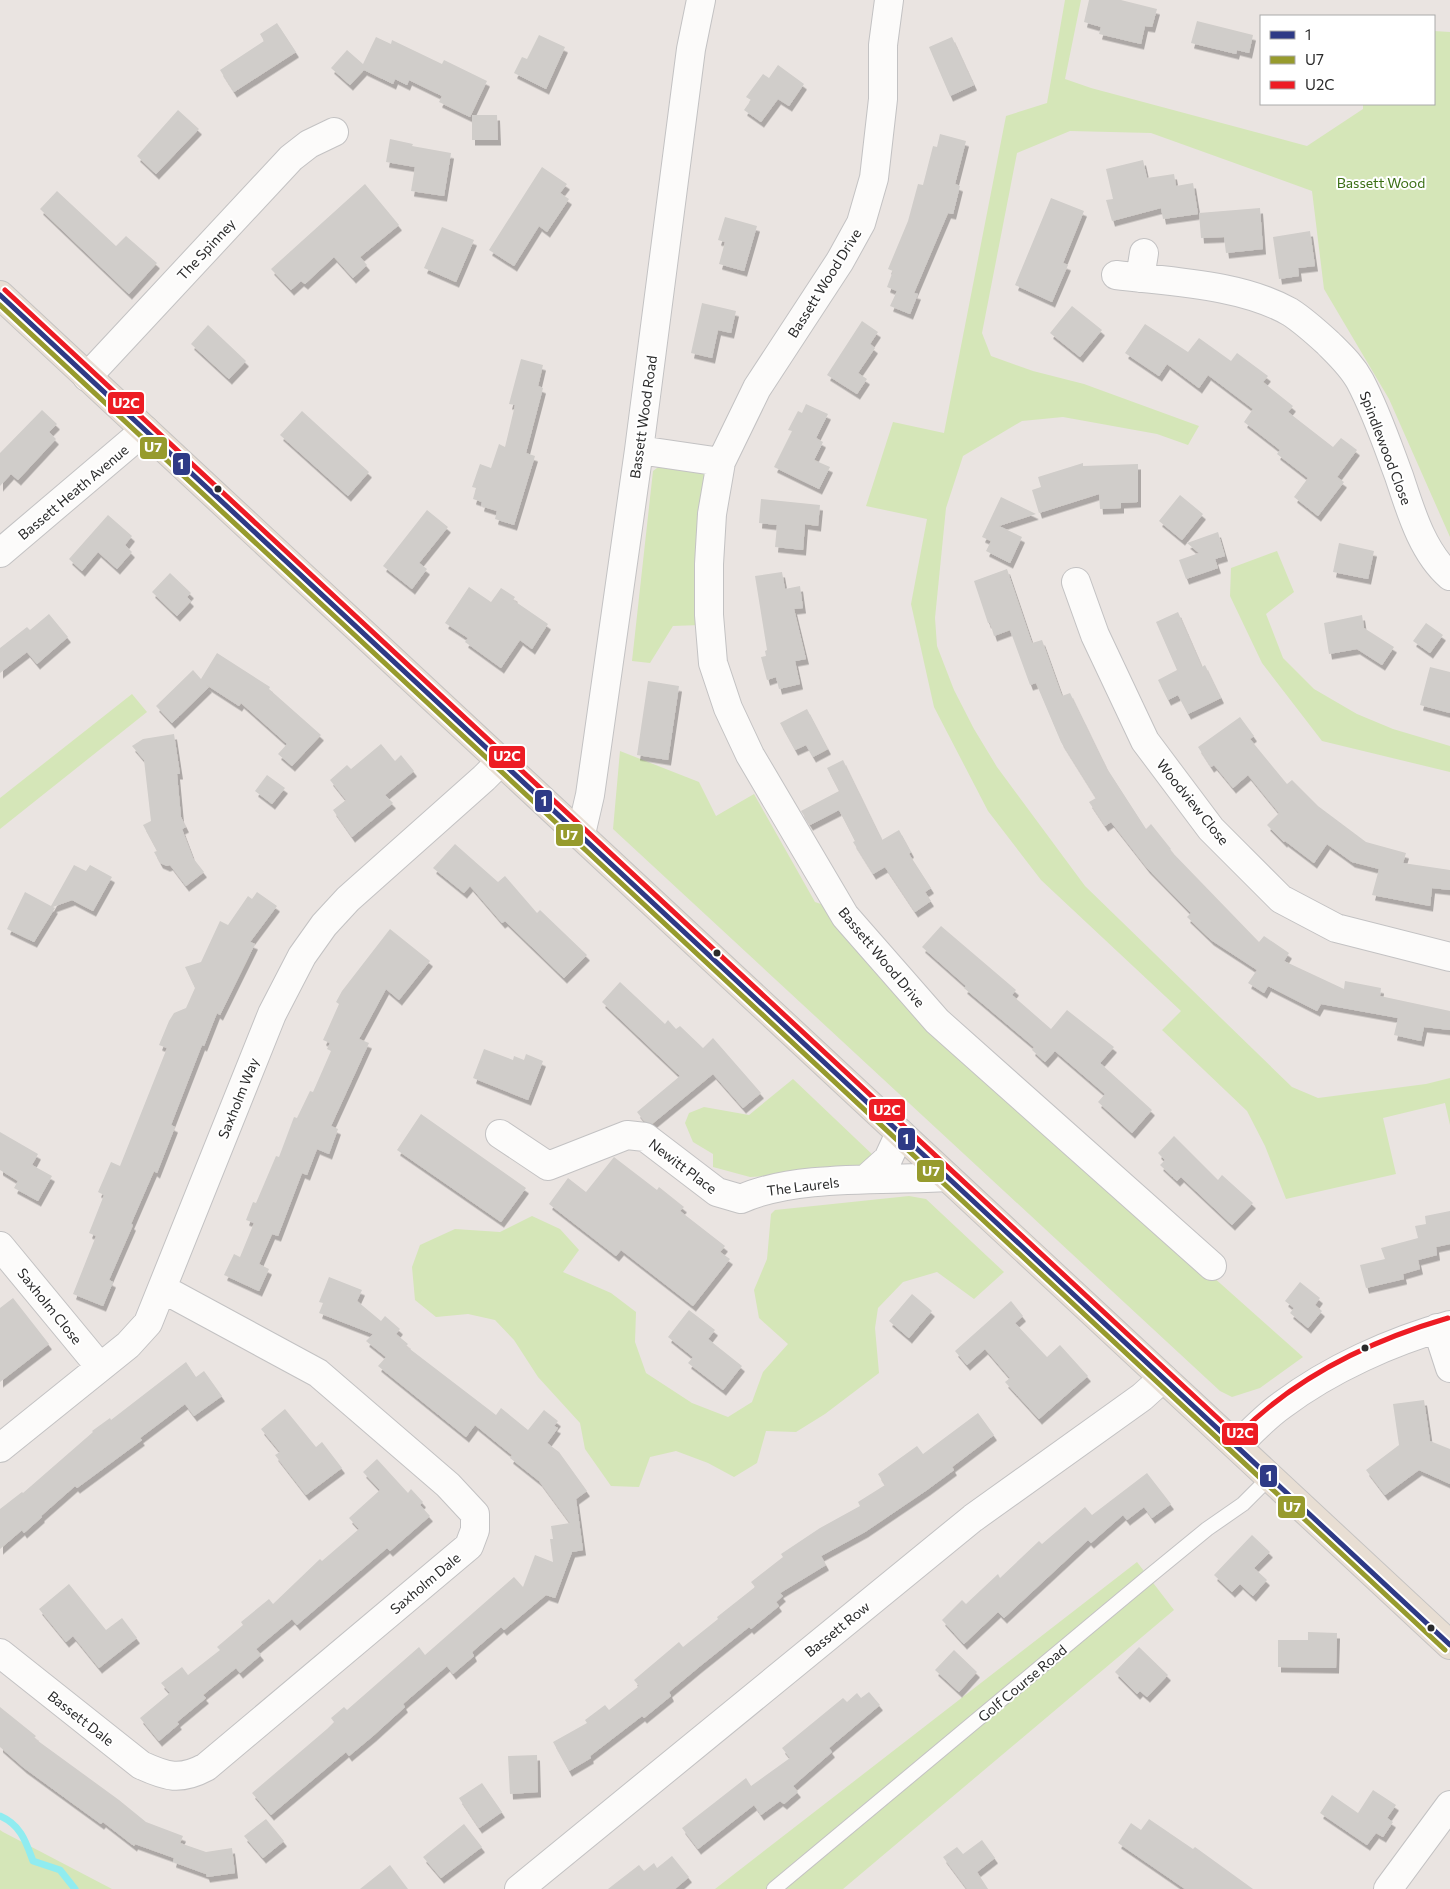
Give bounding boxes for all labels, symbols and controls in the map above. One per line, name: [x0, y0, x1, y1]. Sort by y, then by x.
legend: [1260, 15, 1435, 105]
text: 1: [1305, 25, 1311, 43]
text: U7: [1305, 50, 1324, 68]
text: U2C: [1305, 75, 1335, 93]
park label: Bassett Wood: [1337, 174, 1425, 191]
street label: The Spinney: [173, 215, 239, 283]
street label: Bassett Wood Drive: [784, 225, 864, 341]
street label: Bassett Wood Road: [626, 354, 660, 480]
street label: Spindlewood Close: [1356, 389, 1416, 507]
line badge: U2C: [107, 391, 145, 415]
text: U2C: [112, 394, 140, 411]
line badge: U7: [139, 436, 168, 460]
text: U7: [144, 438, 162, 455]
street label: Bassett Heath Avenue: [14, 441, 132, 543]
line badge: 1: [172, 452, 191, 476]
text: 1: [178, 455, 184, 472]
unlabelled marker: [213, 484, 223, 494]
line badge: U2C: [488, 745, 526, 769]
text: U2C: [493, 747, 521, 764]
street label: Woodview Close: [1153, 756, 1233, 848]
line badge: 1: [534, 789, 553, 813]
text: 1: [541, 792, 547, 809]
line badge: U7: [555, 823, 584, 847]
text: U7: [560, 826, 578, 843]
street label: Bassett Wood Drive: [835, 904, 929, 1010]
unlabelled marker: [712, 948, 722, 958]
street label: Saxholm Way: [214, 1055, 262, 1141]
line badge: U2C: [868, 1098, 906, 1122]
text: U2C: [873, 1101, 901, 1118]
line badge: 1: [897, 1127, 916, 1151]
text: 1: [903, 1130, 909, 1147]
street label: Newitt Place: [646, 1135, 720, 1197]
line badge: U7: [916, 1159, 945, 1183]
text: U7: [922, 1162, 940, 1179]
street label: The Laurels: [766, 1173, 840, 1199]
street label: Saxholm Close: [14, 1265, 86, 1347]
unlabelled marker: [1360, 1343, 1370, 1353]
line badge: U2C: [1221, 1422, 1259, 1446]
text: U2C: [1226, 1424, 1254, 1441]
line badge: 1: [1259, 1464, 1278, 1488]
text: 1: [1266, 1467, 1272, 1484]
line badge: U7: [1277, 1495, 1306, 1519]
text: U7: [1283, 1498, 1301, 1515]
street label: Saxholm Dale: [386, 1549, 464, 1617]
street label: Bassett Row: [801, 1598, 873, 1660]
unlabelled marker: [1426, 1623, 1436, 1633]
street label: Golf Course Road: [974, 1641, 1070, 1725]
street label: Bassett Dale: [45, 1687, 117, 1749]

